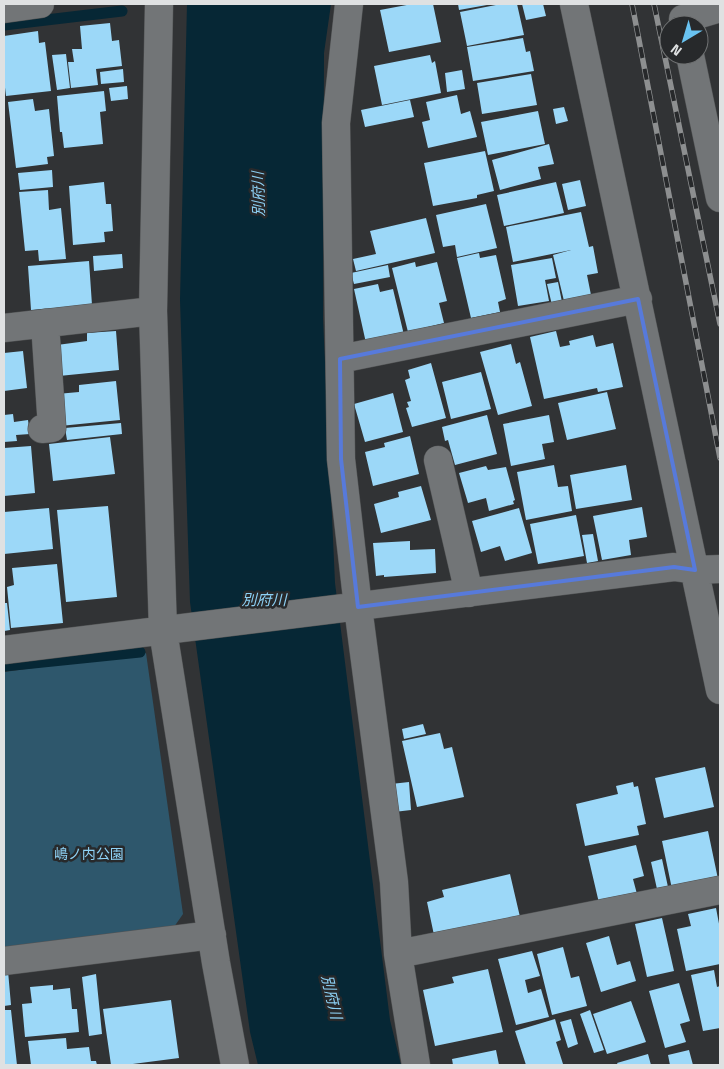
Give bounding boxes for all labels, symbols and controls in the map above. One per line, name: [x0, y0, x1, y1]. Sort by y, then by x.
north arrow: [659, 15, 709, 65]
text: N: [665, 39, 686, 62]
water label: 別府川: [246, 169, 270, 217]
water label: 別府川: [241, 588, 288, 611]
park label: 嶋ノ内公園: [54, 843, 124, 864]
water label: 別府川: [316, 972, 349, 1023]

